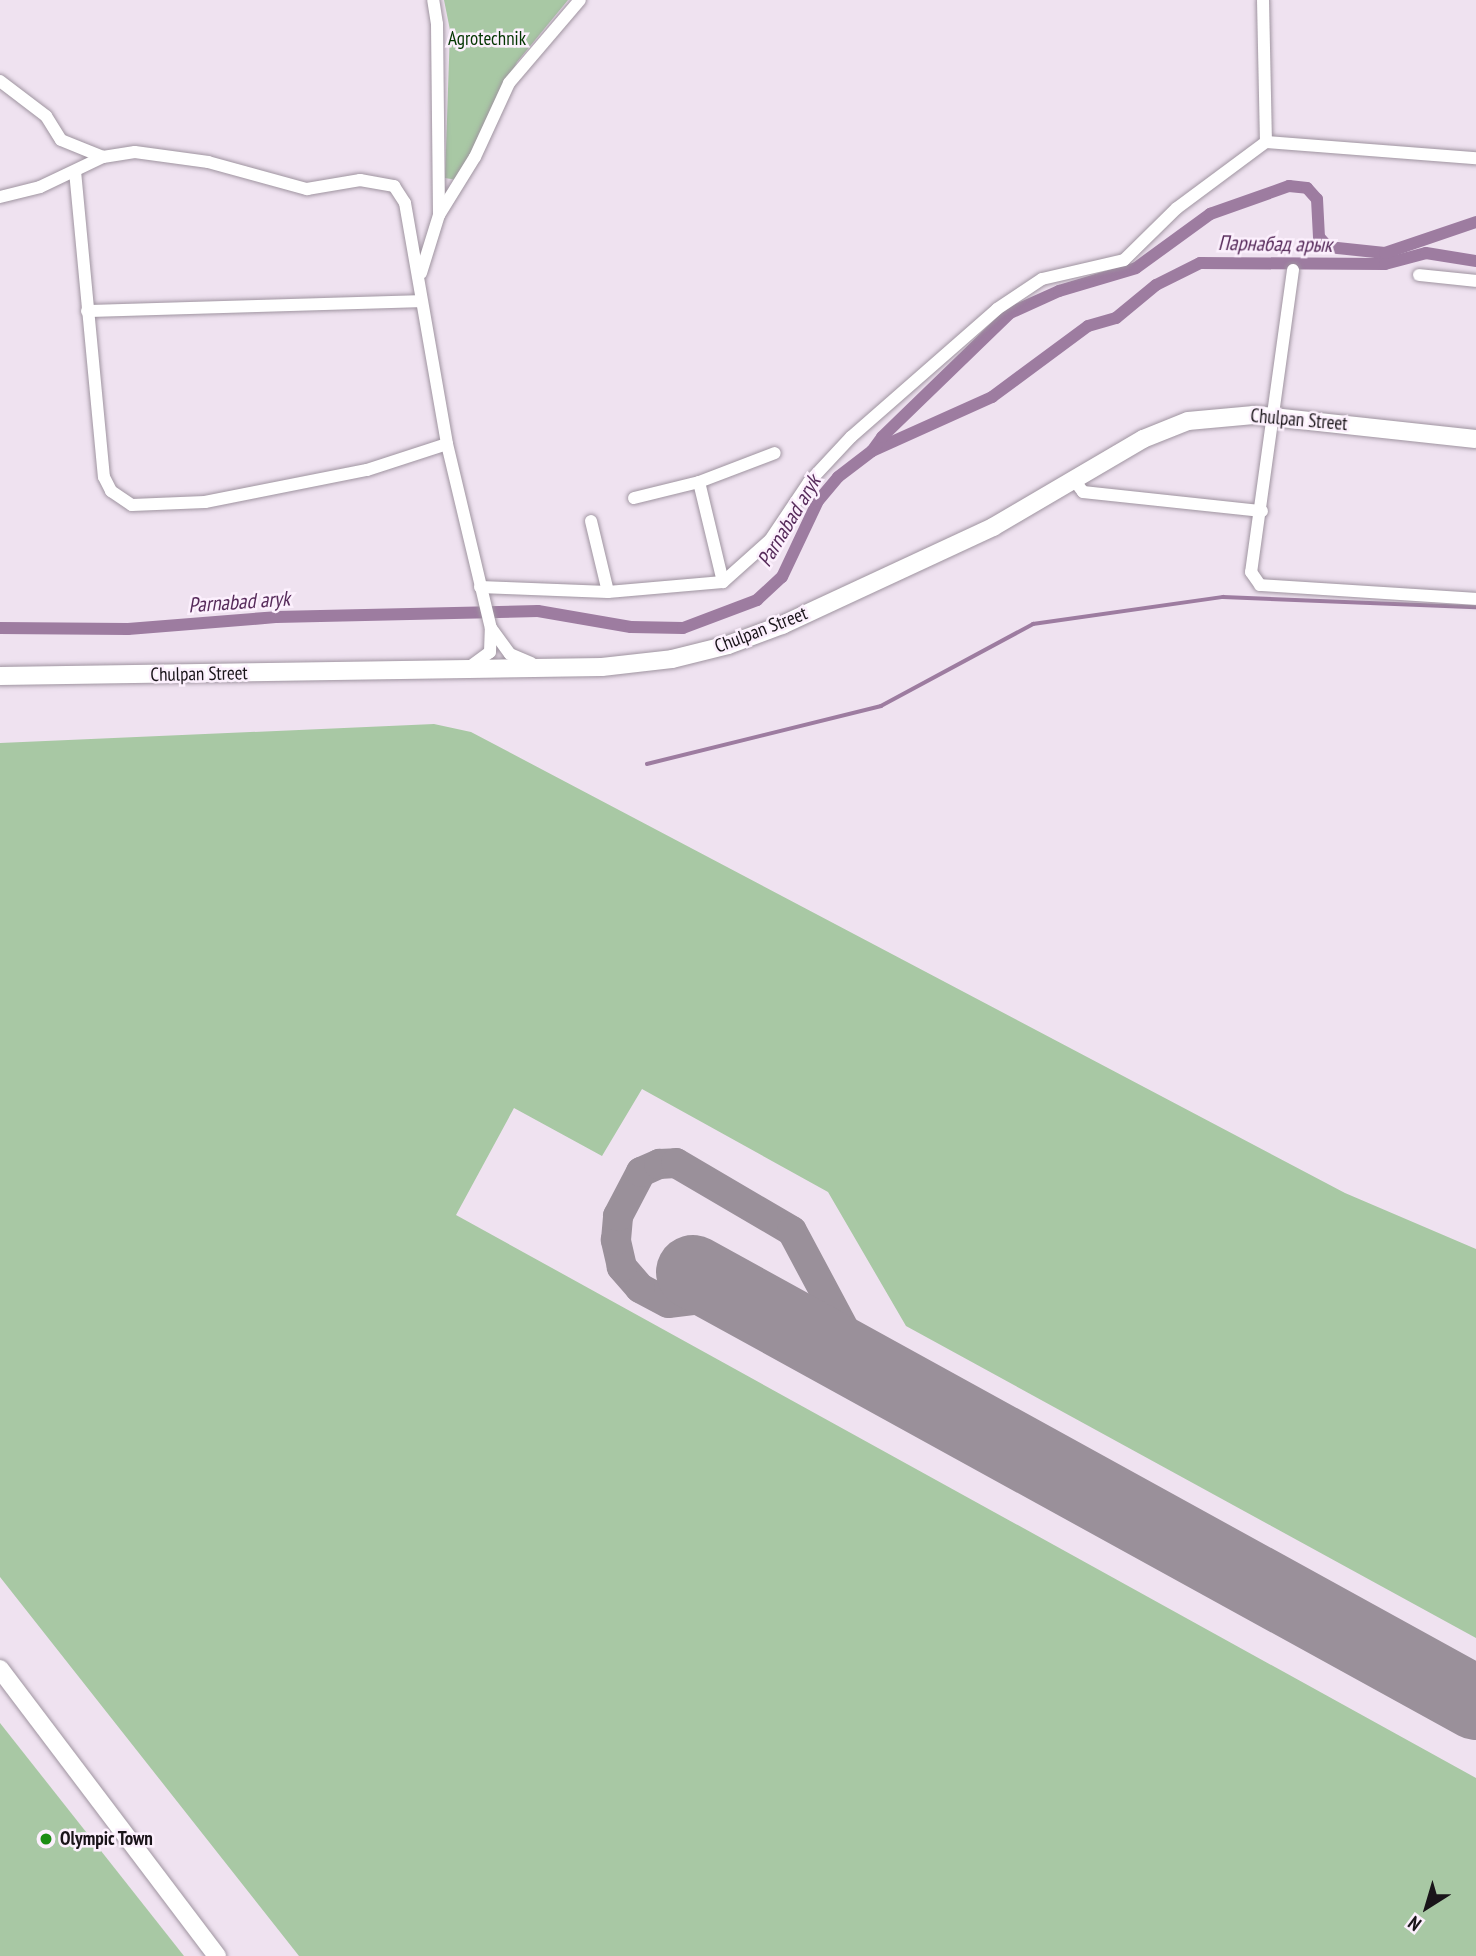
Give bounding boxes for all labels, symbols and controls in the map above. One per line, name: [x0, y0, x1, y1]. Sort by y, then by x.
park label: Agrotechnik: [448, 28, 526, 50]
water label: Парнабад арык: [1218, 230, 1332, 258]
street label: Chulpan Street: [1250, 404, 1348, 436]
water label: Parnabad aryk: [752, 471, 826, 571]
water label: Parnabad aryk: [187, 586, 291, 618]
street label: Chulpan Street: [711, 602, 811, 658]
street label: Chulpan Street: [150, 662, 248, 686]
place label: Olympic Town: [60, 1828, 154, 1850]
marker: Olympic Town: [38, 1831, 54, 1847]
north arrow: [1392, 1872, 1462, 1942]
text: N: [1403, 1911, 1426, 1936]

